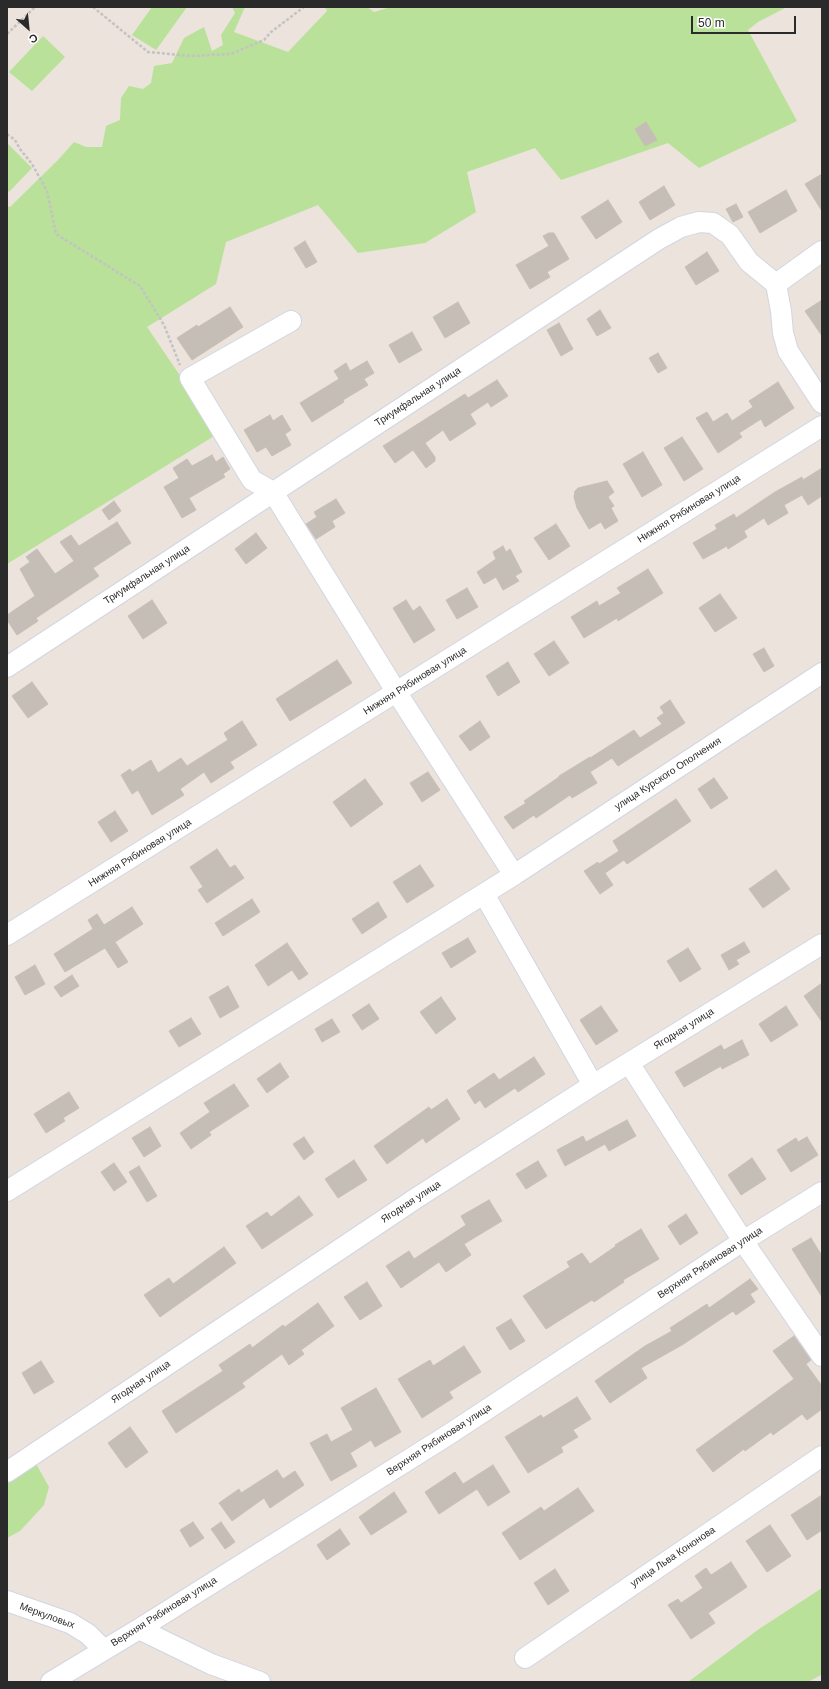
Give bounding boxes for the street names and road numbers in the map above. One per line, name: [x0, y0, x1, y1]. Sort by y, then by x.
street label: Триумфальная улица: [373, 365, 463, 429]
street label: Нижняя Рябиновая улица: [635, 472, 743, 546]
street label: Триумфальная улица: [102, 543, 192, 607]
street label: Нижняя Рябиновая улица: [361, 644, 469, 718]
street label: улица Курского Ополчения: [612, 735, 724, 813]
street label: Нижняя Рябиновая улица: [86, 816, 194, 890]
street label: Ягодная улица: [652, 1006, 716, 1052]
street label: Ягодная улица: [379, 1178, 443, 1226]
street label: Верхняя Рябиновая улица: [655, 1225, 765, 1301]
street label: Ягодная улица: [109, 1358, 173, 1406]
street label: Верхняя Рябиновая улица: [384, 1402, 494, 1478]
street label: улица Льва Кононова: [628, 1524, 718, 1590]
street label: Верхняя Рябиновая улица: [109, 1574, 219, 1650]
street label: Меркуловых: [18, 1600, 76, 1632]

